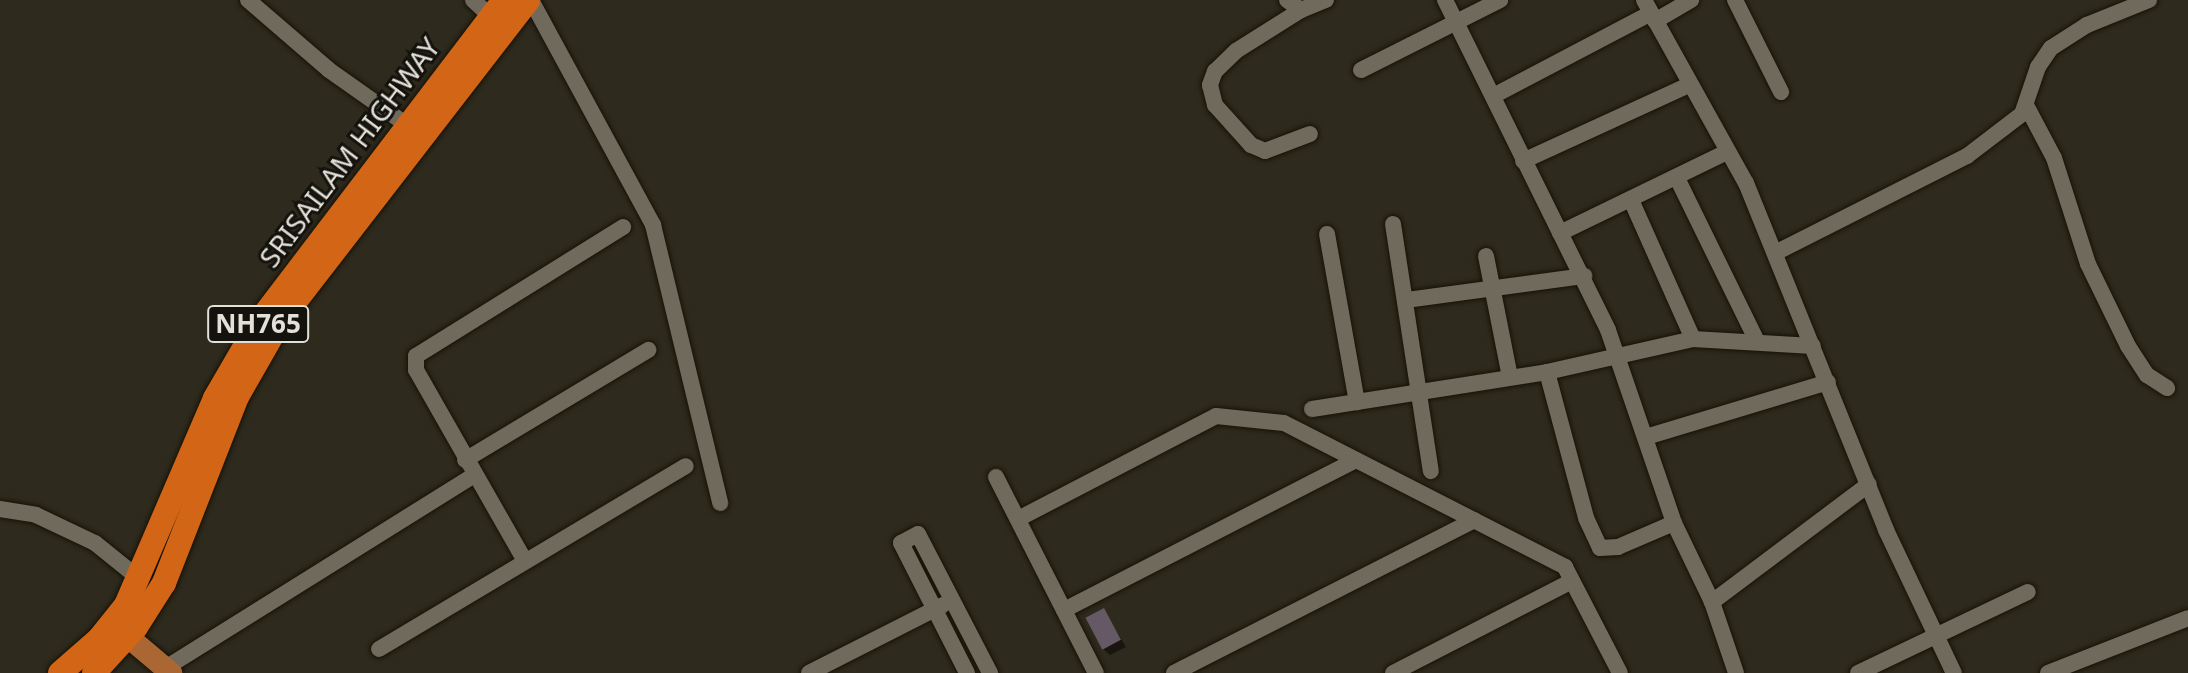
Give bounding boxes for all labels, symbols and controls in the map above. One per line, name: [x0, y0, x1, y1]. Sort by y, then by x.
street label: SRISAILAM HIGHWAY: [252, 31, 446, 273]
road number: NH765: [206, 302, 310, 346]

